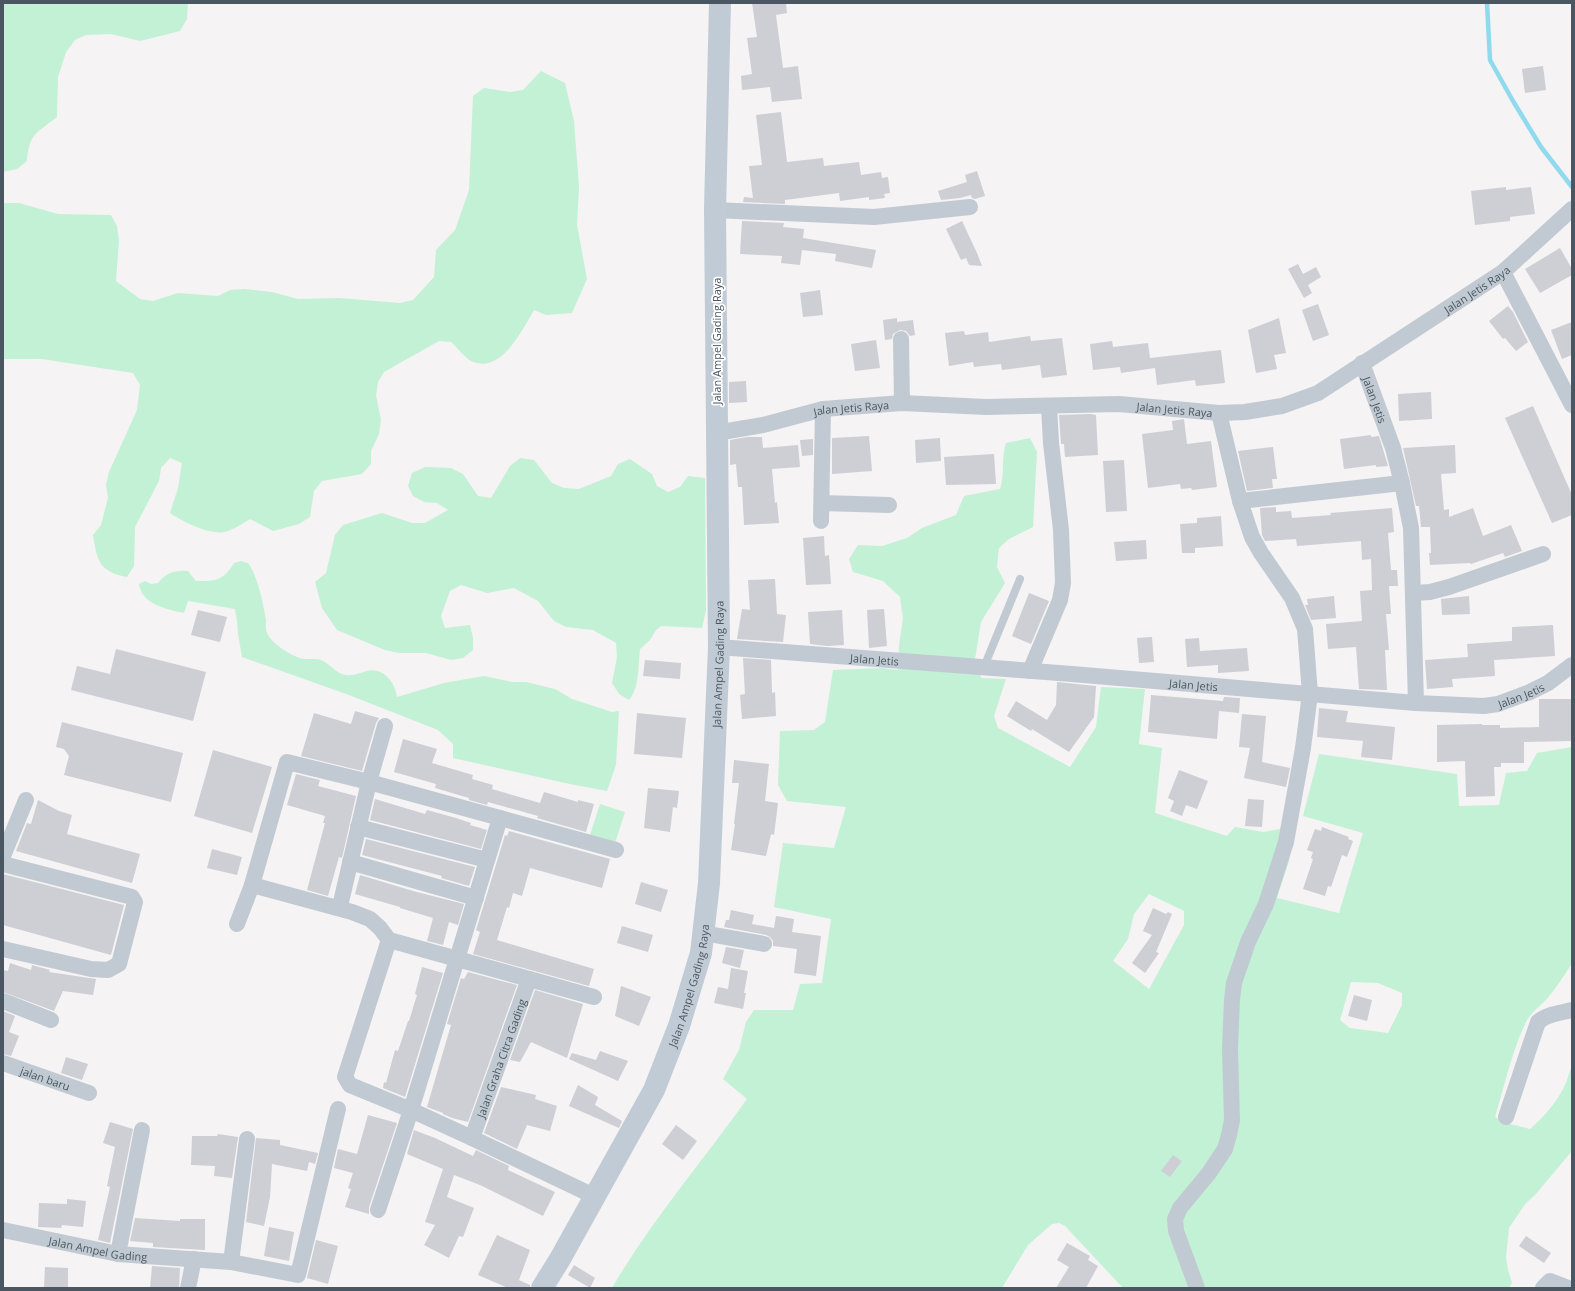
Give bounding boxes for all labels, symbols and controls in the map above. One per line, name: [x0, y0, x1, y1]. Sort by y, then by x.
street label: Jalan Jetis Raya: [1440, 262, 1513, 317]
street label: Jalan Ampel Gading Raya: [709, 278, 724, 405]
street label: Jalan Jetis: [1360, 373, 1391, 425]
street label: Jalan Jetis Raya: [811, 397, 890, 419]
street label: Jalan Jetis Raya: [1135, 398, 1213, 420]
street label: Jalan Ampel Gading Raya: [708, 601, 727, 729]
street label: Jalan Jetis: [849, 649, 899, 668]
street label: Jalan Jetis: [1168, 675, 1218, 694]
street label: Jalan Jetis: [1495, 679, 1547, 711]
street label: Jalan Ampel Gading Raya: [664, 923, 712, 1050]
street label: Jalan Graha Citra Gading: [472, 996, 529, 1121]
street label: jalan baru: [18, 1062, 72, 1093]
street label: Jalan Ampel Gading: [47, 1232, 148, 1264]

